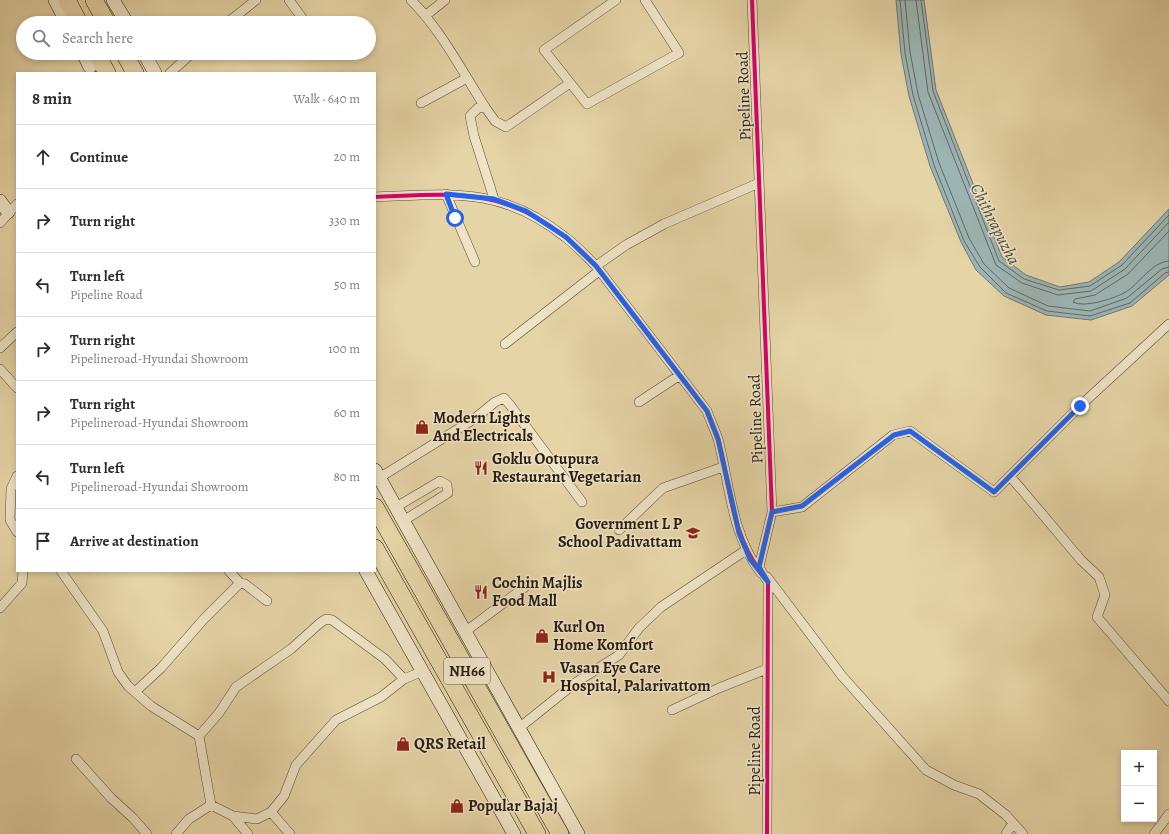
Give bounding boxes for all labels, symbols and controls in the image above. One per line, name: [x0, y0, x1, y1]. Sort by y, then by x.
search box: [16, 16, 376, 60]
icon: search: [30, 27, 52, 49]
text: Search here: [62, 28, 133, 48]
street label: Pipeline Road: [731, 50, 757, 141]
text: 8 min: [32, 87, 72, 110]
text: Walk · 640 m: [293, 90, 360, 107]
icon: ahead: [32, 146, 54, 168]
text: Continue: [70, 147, 128, 167]
text: 20 m: [334, 148, 360, 165]
water label: Chithrapuzha: [965, 179, 1025, 269]
route start: [446, 209, 464, 227]
icon: right: [32, 210, 54, 232]
text: Turn right: [70, 211, 135, 231]
text: 330 m: [329, 212, 360, 229]
text: Turn left: [70, 266, 125, 286]
icon: left: [32, 274, 54, 296]
text: 50 m: [334, 276, 360, 293]
text: Pipeline Road: [70, 286, 143, 303]
text: Turn right: [70, 330, 135, 350]
icon: right: [32, 338, 54, 360]
text: 100 m: [328, 340, 360, 357]
text: Pipelineroad-Hyundai Showroom: [70, 350, 248, 367]
street label: Pipeline Road: [743, 373, 769, 464]
text: Turn right: [70, 394, 135, 414]
route end: [1071, 397, 1089, 415]
icon: right: [32, 402, 54, 424]
text: 60 m: [334, 404, 360, 421]
place label: Modern Lights And Electricals: [432, 407, 533, 447]
text: Pipelineroad-Hyundai Showroom: [70, 414, 248, 431]
shop icon: Modern Lights And Electricals: [414, 419, 430, 435]
place label: Goklu Ootupura Restaurant Vegetarian: [492, 448, 641, 488]
text: Turn left: [70, 458, 125, 478]
restaurant icon: Goklu Ootupura Restaurant Vegetarian: [473, 460, 489, 476]
icon: left: [32, 466, 54, 488]
text: 80 m: [333, 468, 360, 485]
text: Pipelineroad-Hyundai Showroom: [70, 478, 248, 495]
place label: Government L P School Padivattam: [558, 513, 683, 553]
school or university icon: Government L P School Padivattam: [685, 525, 701, 541]
icon: arrive: [32, 530, 54, 552]
text: Arrive at destination: [70, 531, 199, 551]
place label: Cochin Majlis Food Mall: [492, 572, 583, 612]
restaurant icon: Cochin Majlis Food Mall: [473, 584, 489, 600]
place label: Kurl On Home Komfort: [553, 616, 654, 656]
shop icon: Kurl On Home Komfort: [534, 628, 550, 644]
place label: Vasan Eye Care Hospital, Palarivattom: [559, 657, 711, 697]
road number: NH66: [444, 658, 490, 684]
hospital icon: Vasan Eye Care Hospital, Palarivattom: [541, 669, 557, 685]
street label: Pipeline Road: [744, 706, 766, 796]
place label: QRS Retail: [414, 733, 486, 755]
shop icon: QRS Retail: [395, 736, 411, 752]
map controls: [1121, 750, 1157, 822]
button: +: [1121, 750, 1157, 786]
button: −: [1121, 786, 1157, 822]
place label: Popular Bajaj: [468, 795, 558, 817]
shop icon: Popular Bajaj: [449, 798, 465, 814]

